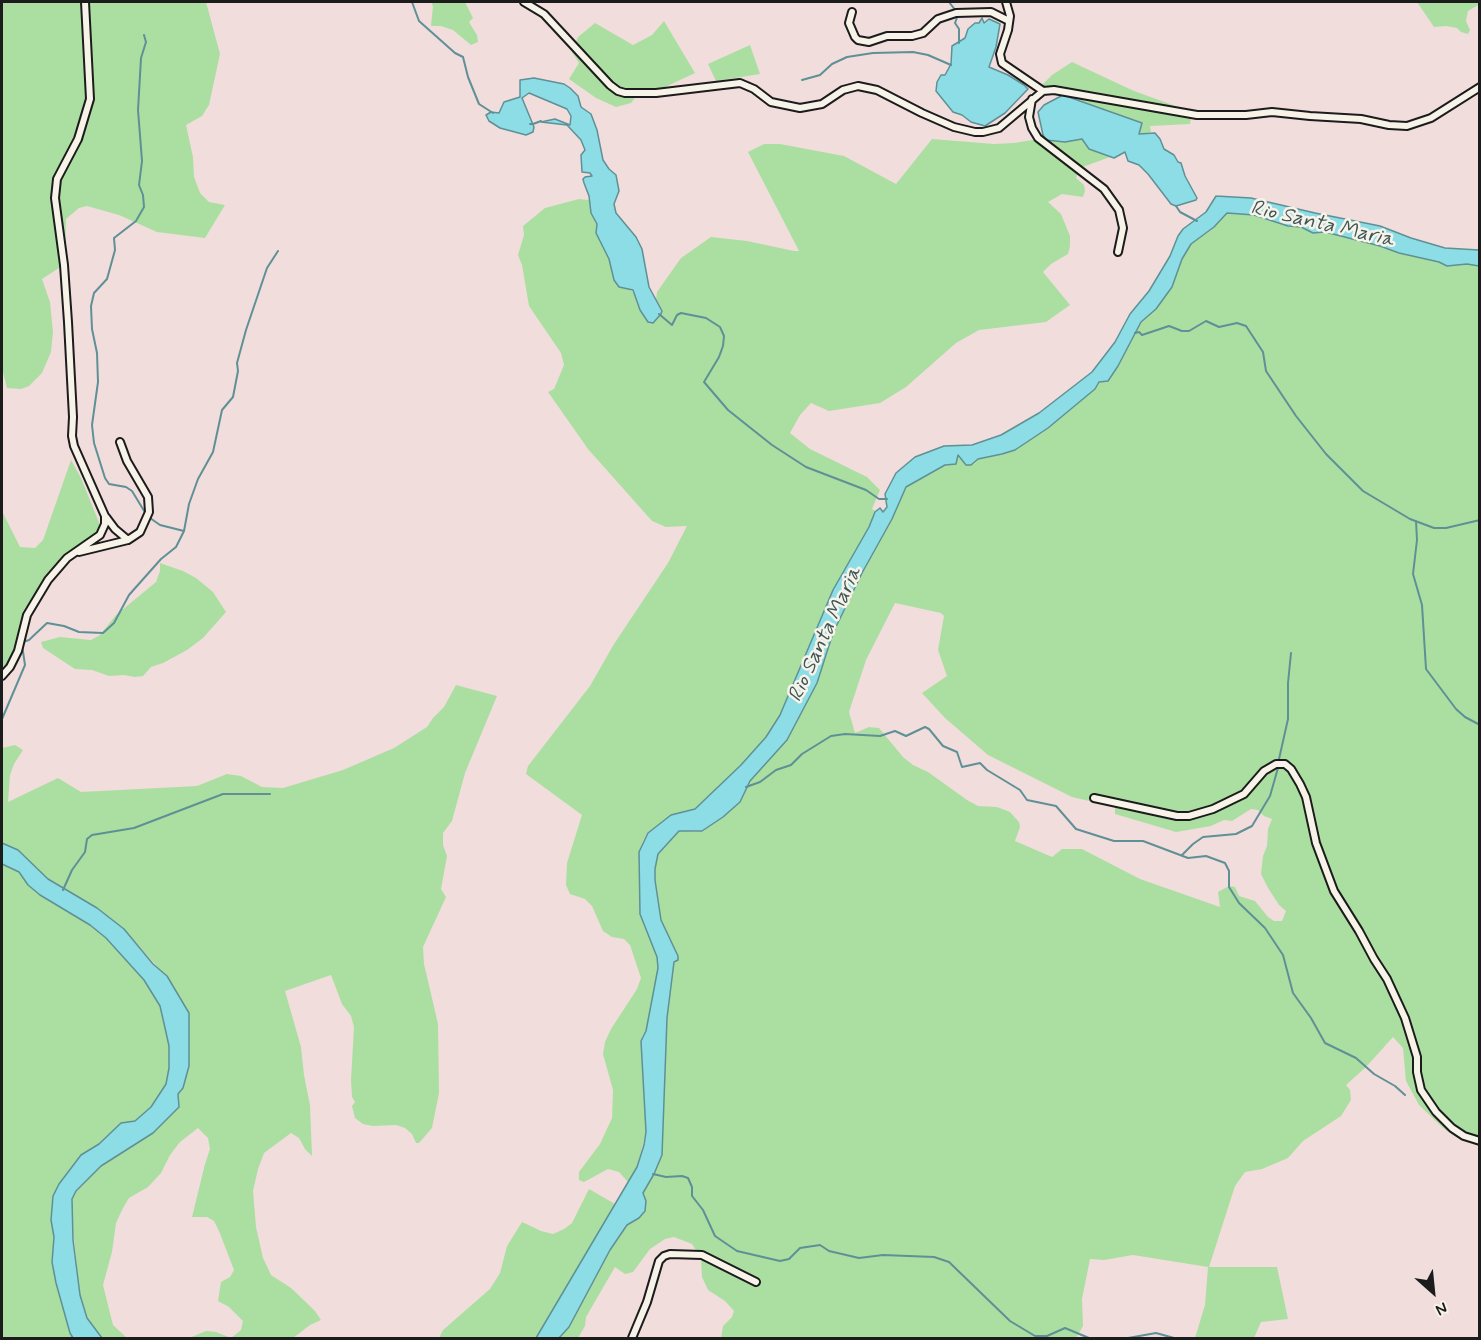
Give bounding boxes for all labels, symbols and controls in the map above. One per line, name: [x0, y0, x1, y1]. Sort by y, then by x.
water label: Rio Santa Maria: [1248, 196, 1396, 254]
water label: Rio Santa Maria: [784, 563, 868, 707]
north arrow: [1403, 1262, 1463, 1322]
text: N: [1432, 1297, 1451, 1320]

